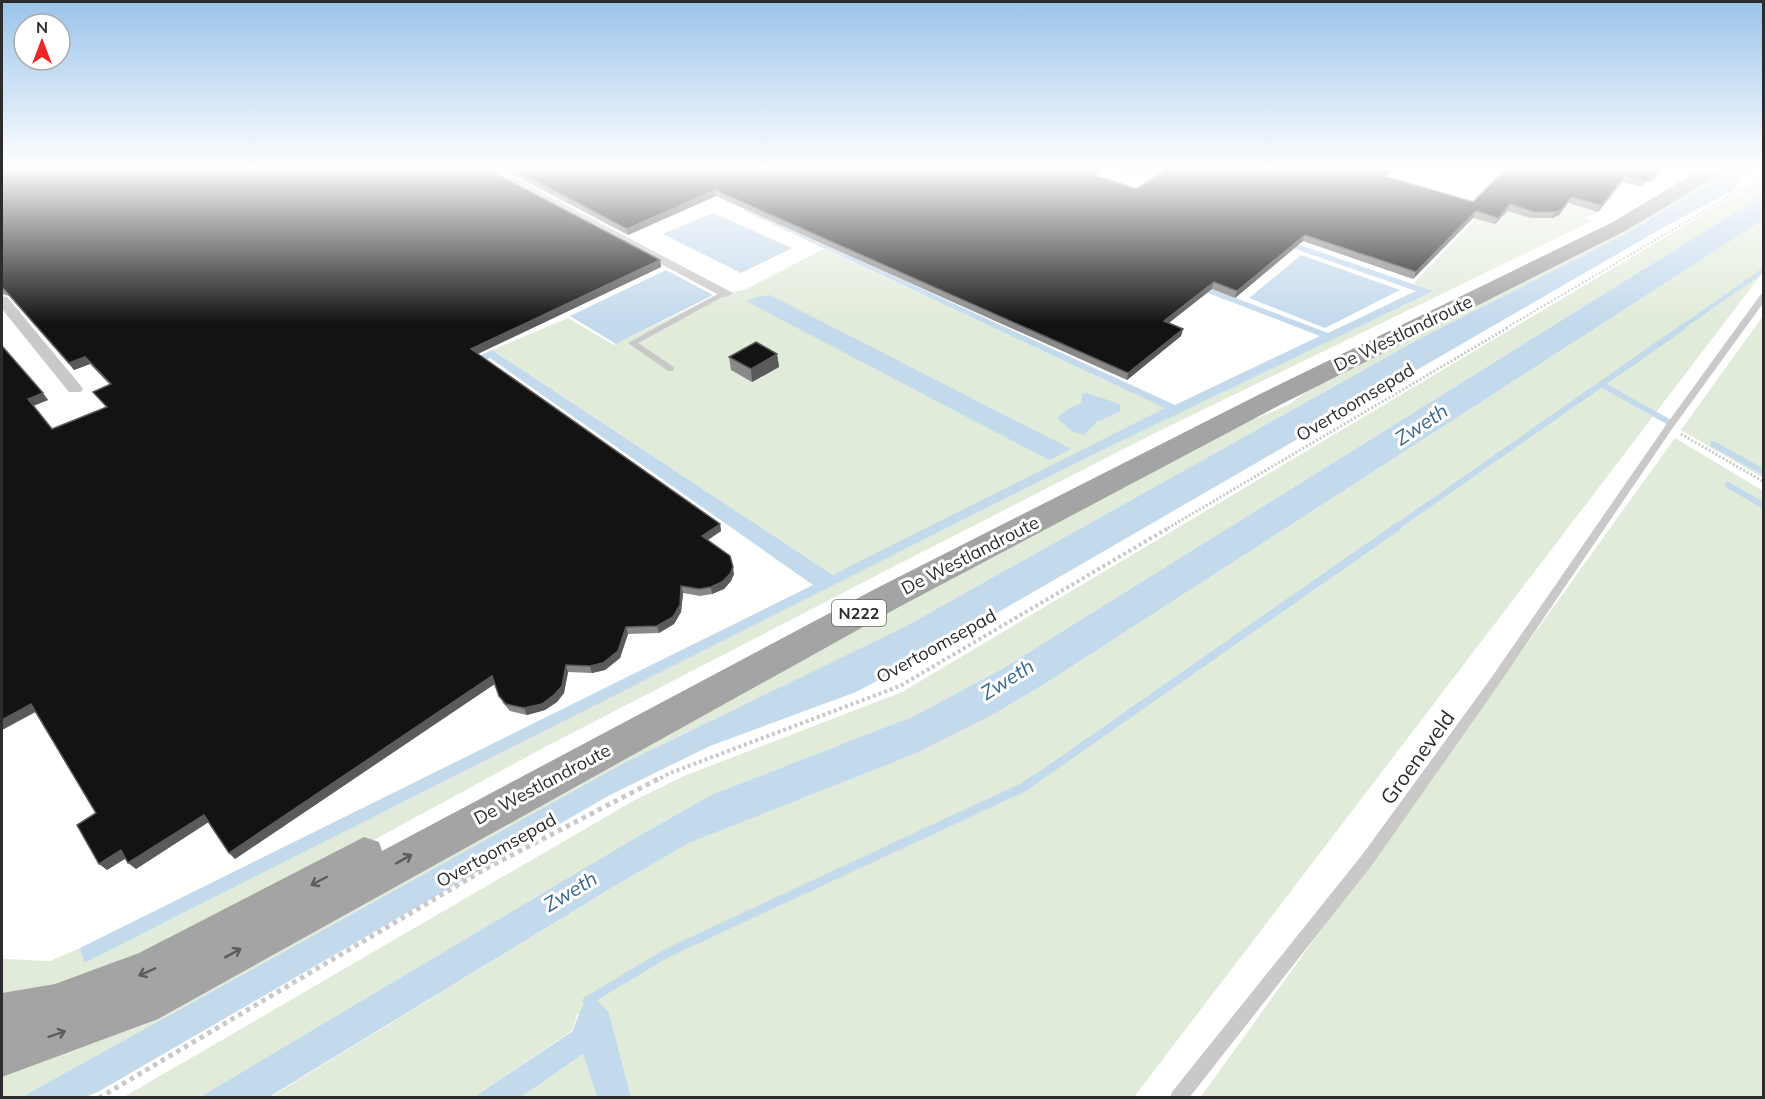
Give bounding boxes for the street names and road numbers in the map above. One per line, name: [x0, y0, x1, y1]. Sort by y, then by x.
street label: De Westlandroute: [1330, 289, 1476, 377]
street label: Overtoomsepad: [1292, 358, 1418, 446]
street label: De Westlandroute: [897, 510, 1043, 600]
road number: N222: [832, 600, 886, 626]
street label: Overtoomsepad: [872, 604, 1000, 688]
street label: Groeneveld: [1374, 705, 1460, 809]
street label: De Westlandroute: [470, 738, 614, 830]
street label: Overtoomsepad: [432, 808, 560, 892]

